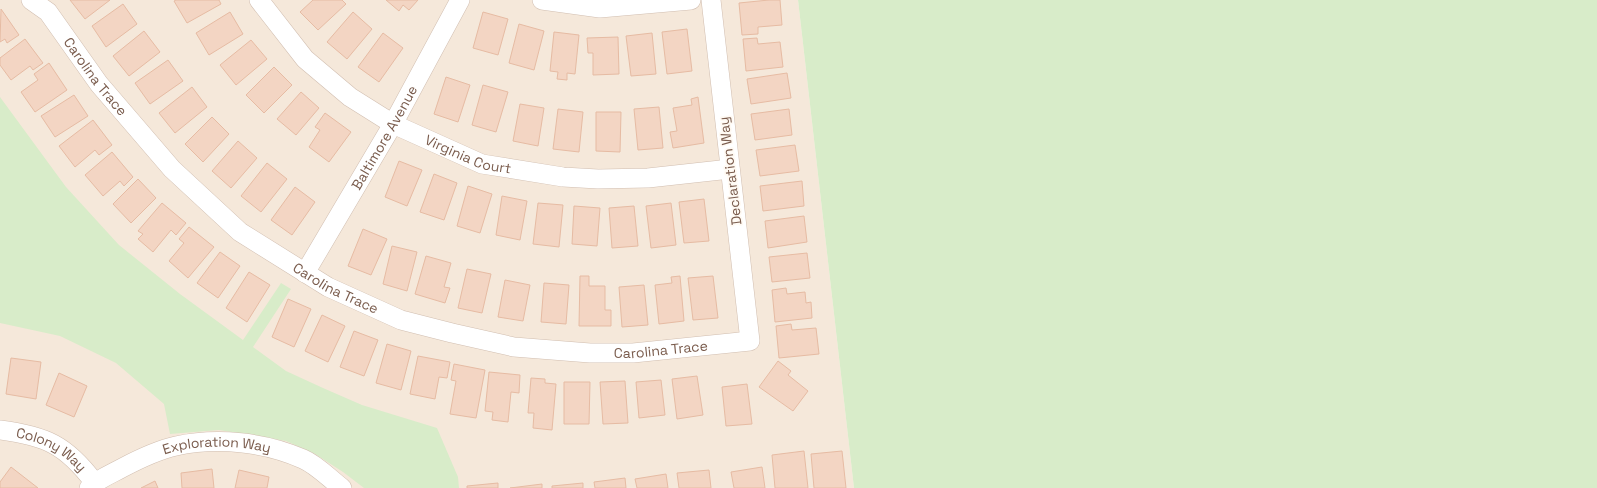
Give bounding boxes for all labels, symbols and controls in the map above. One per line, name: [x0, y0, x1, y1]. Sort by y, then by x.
street label: Carolina Trace: [60, 34, 131, 120]
street label: Baltimore Avenue: [347, 82, 421, 193]
street label: Declaration Way: [714, 116, 746, 226]
street label: Virginia Court: [422, 131, 513, 178]
street label: Carolina Trace: [290, 258, 381, 318]
street label: Carolina Trace: [614, 336, 709, 362]
street label: Colony Way: [15, 424, 90, 475]
street label: Exploration Way: [160, 433, 273, 458]

